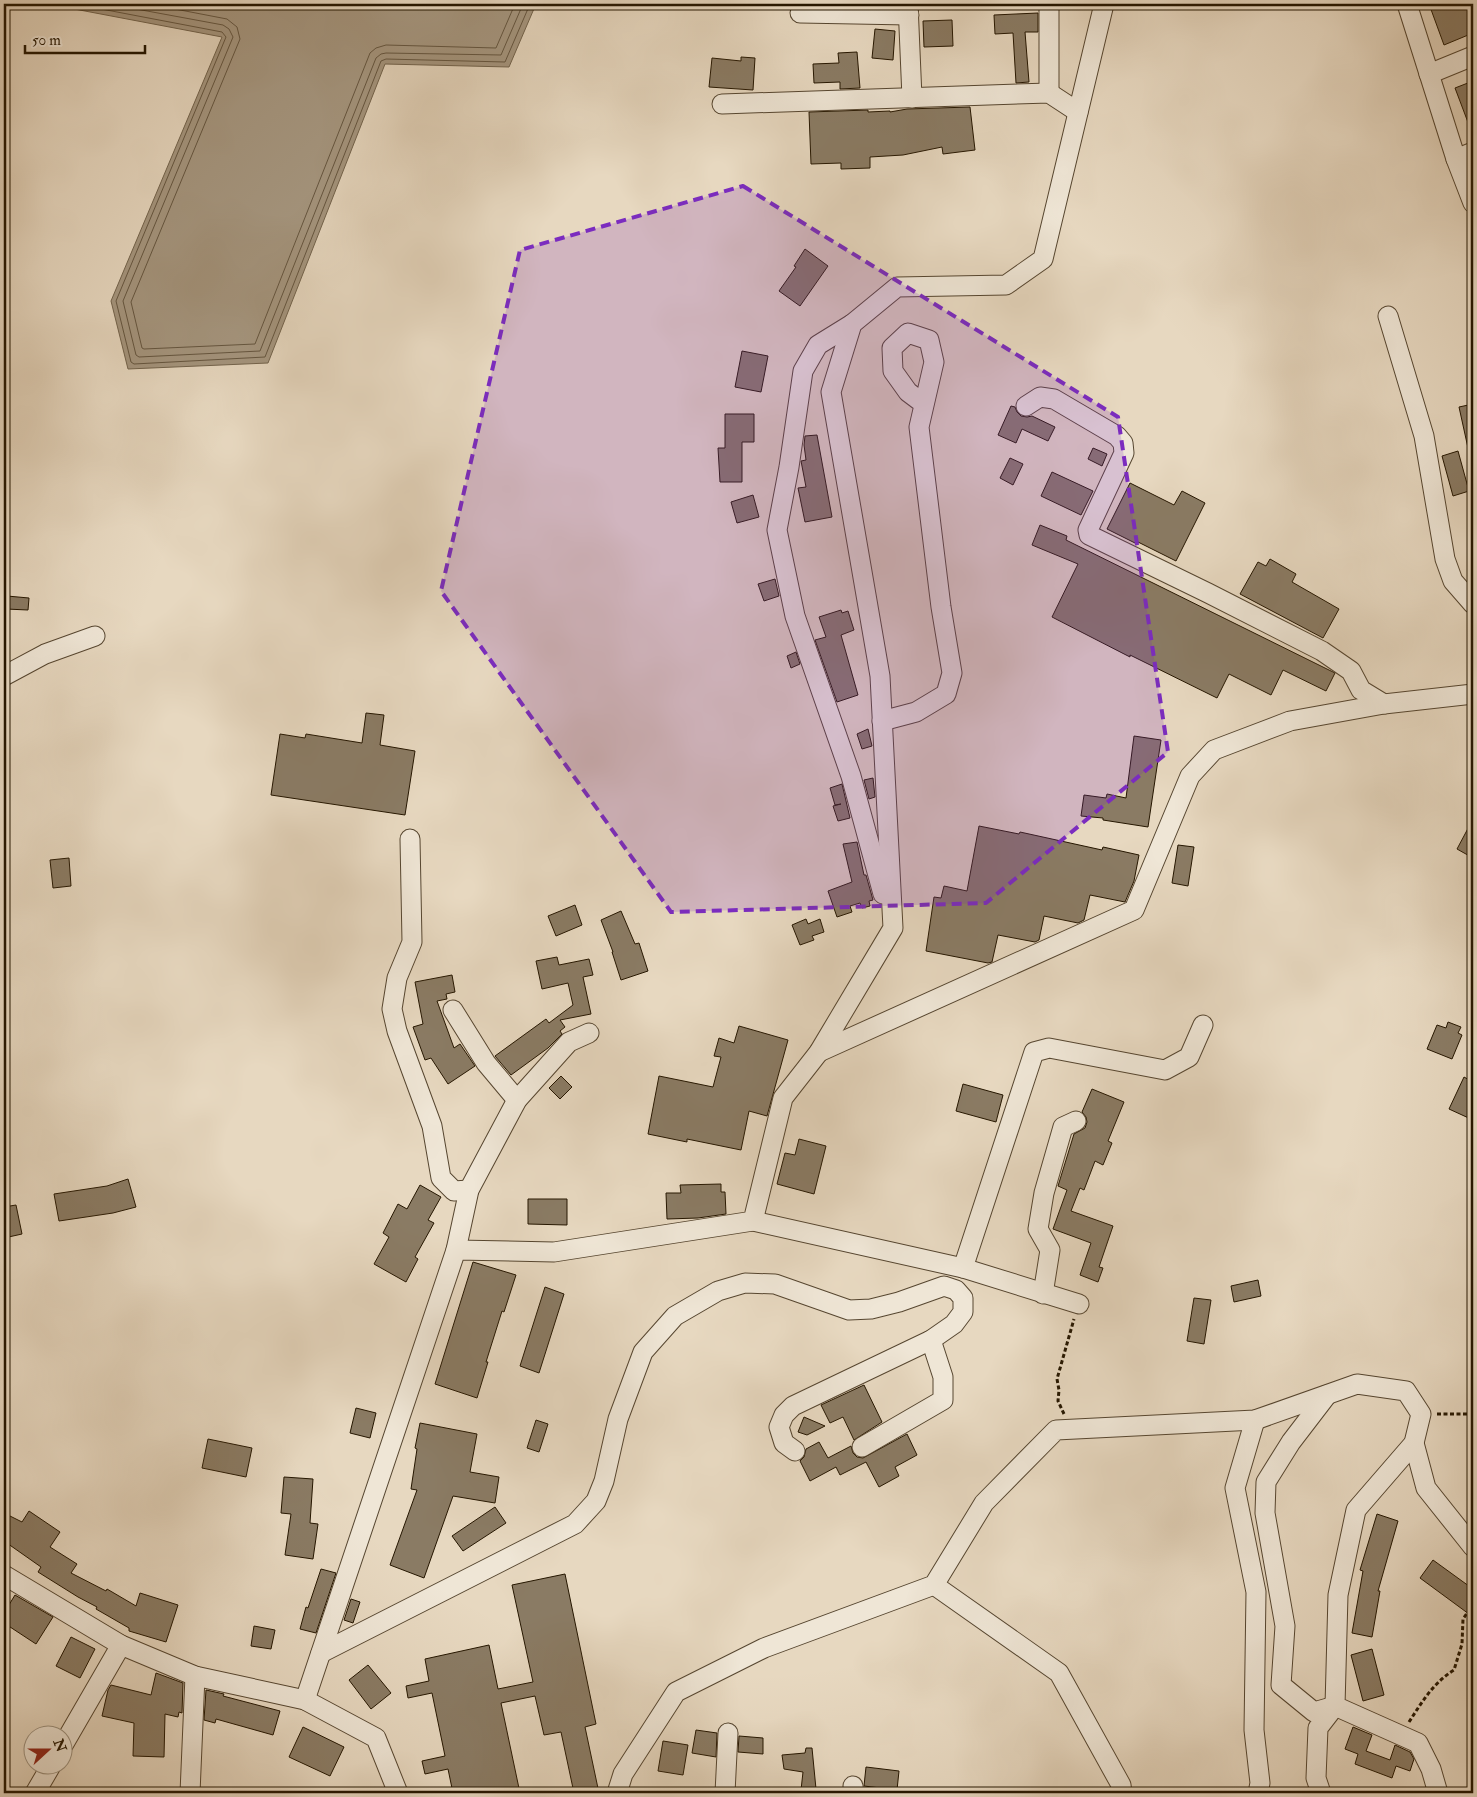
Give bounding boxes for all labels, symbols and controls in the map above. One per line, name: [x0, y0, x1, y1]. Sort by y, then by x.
scale bar: [25, 22, 145, 54]
text: 50 m: [32, 31, 61, 50]
north arrow: [22, 1724, 72, 1774]
text: N: [49, 1736, 70, 1755]

